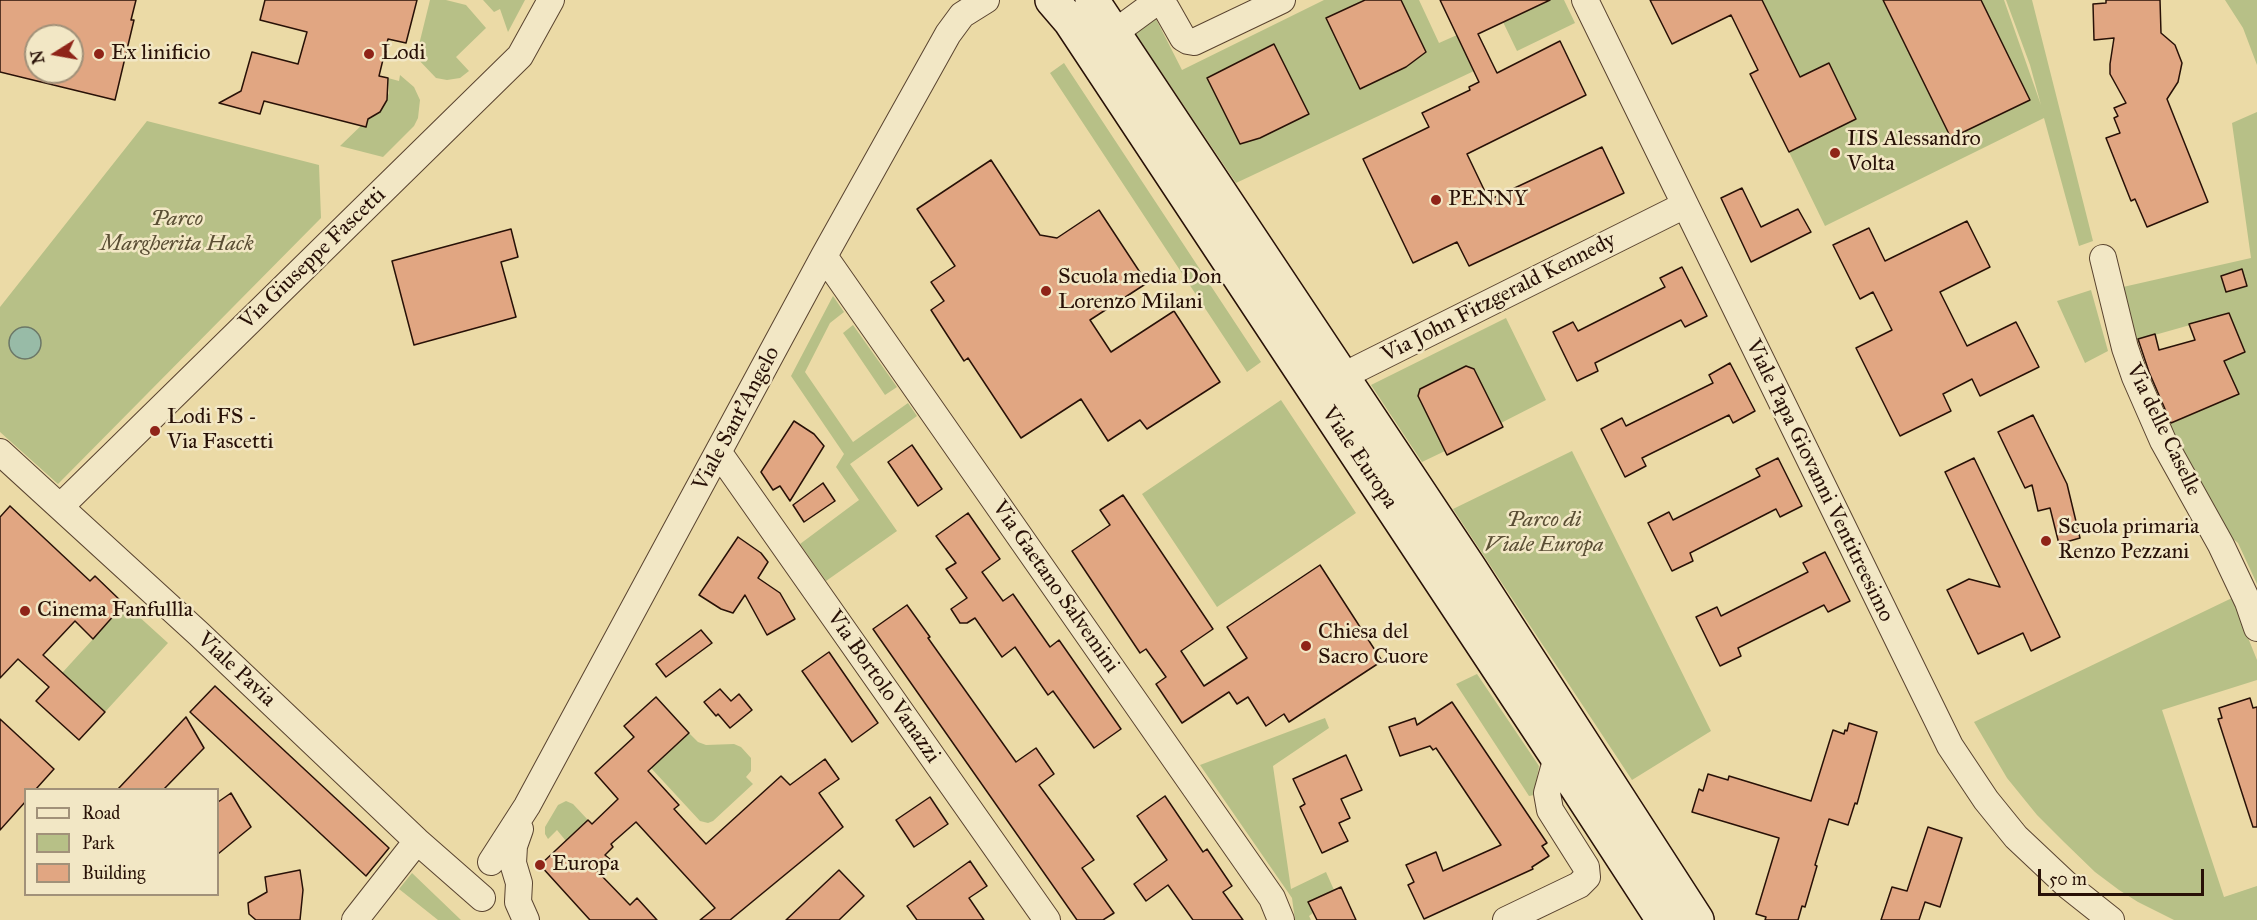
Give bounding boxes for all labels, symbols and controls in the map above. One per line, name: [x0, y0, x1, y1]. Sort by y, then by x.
north arrow: [24, 24, 84, 84]
place label: Ex linificio: [111, 41, 210, 67]
place label: Lodi: [381, 41, 426, 67]
marker: Ex linificio: [92, 47, 106, 61]
marker: Lodi: [362, 47, 376, 61]
text: N: [27, 49, 48, 66]
place label: IIS Alessandro Volta: [1847, 127, 1981, 178]
marker: IIS Alessandro Volta: [1828, 146, 1842, 160]
street label: Via Giuseppe Fascetti: [234, 182, 392, 336]
place label: PENNY: [1448, 187, 1528, 213]
marker: PENNY: [1429, 193, 1443, 207]
park label: Parco Margherita Hack: [100, 207, 254, 258]
street label: Via John Fitzgerald Kennedy: [1377, 227, 1621, 369]
place label: Scuola media Don Lorenzo Milani: [1058, 265, 1222, 316]
marker: Scuola media Don Lorenzo Milani: [1039, 284, 1053, 298]
street label: Viale Papa Giovanni Ventitreesimo: [1739, 336, 1899, 626]
street label: Viale Sant'Angelo: [688, 342, 786, 496]
street label: Via delle Caselle: [2120, 360, 2206, 500]
street label: Viale Europa: [1315, 402, 1403, 514]
place label: Lodi FS - Via Fascetti: [167, 405, 274, 457]
marker: Lodi FS - Via Fascetti: [148, 424, 162, 438]
street label: Via Gaetano Salvemini: [986, 496, 1124, 678]
park label: Parco di Viale Europa: [1484, 508, 1604, 560]
place label: Scuola primaria Renzo Pezzani: [2058, 515, 2199, 566]
marker: Scuola primaria Renzo Pezzani: [2039, 534, 2053, 548]
place label: Cinema Fanfullla: [37, 598, 193, 624]
marker: Cinema Fanfullla: [18, 604, 32, 618]
street label: Via Bortolo Vanazzi: [820, 605, 946, 769]
place label: Chiesa del Sacro Cuore: [1318, 620, 1429, 672]
street label: Viale Pavia: [191, 627, 281, 713]
marker: Chiesa del Sacro Cuore: [1299, 639, 1313, 653]
legend: [24, 788, 219, 896]
text: Road: [82, 802, 120, 824]
text: Park: [82, 832, 115, 854]
place label: Europa: [552, 852, 619, 878]
scale bar: [2041, 857, 2208, 895]
marker: Europa: [533, 858, 547, 872]
text: Building: [82, 862, 145, 884]
text: 50 m: [2049, 868, 2087, 890]

